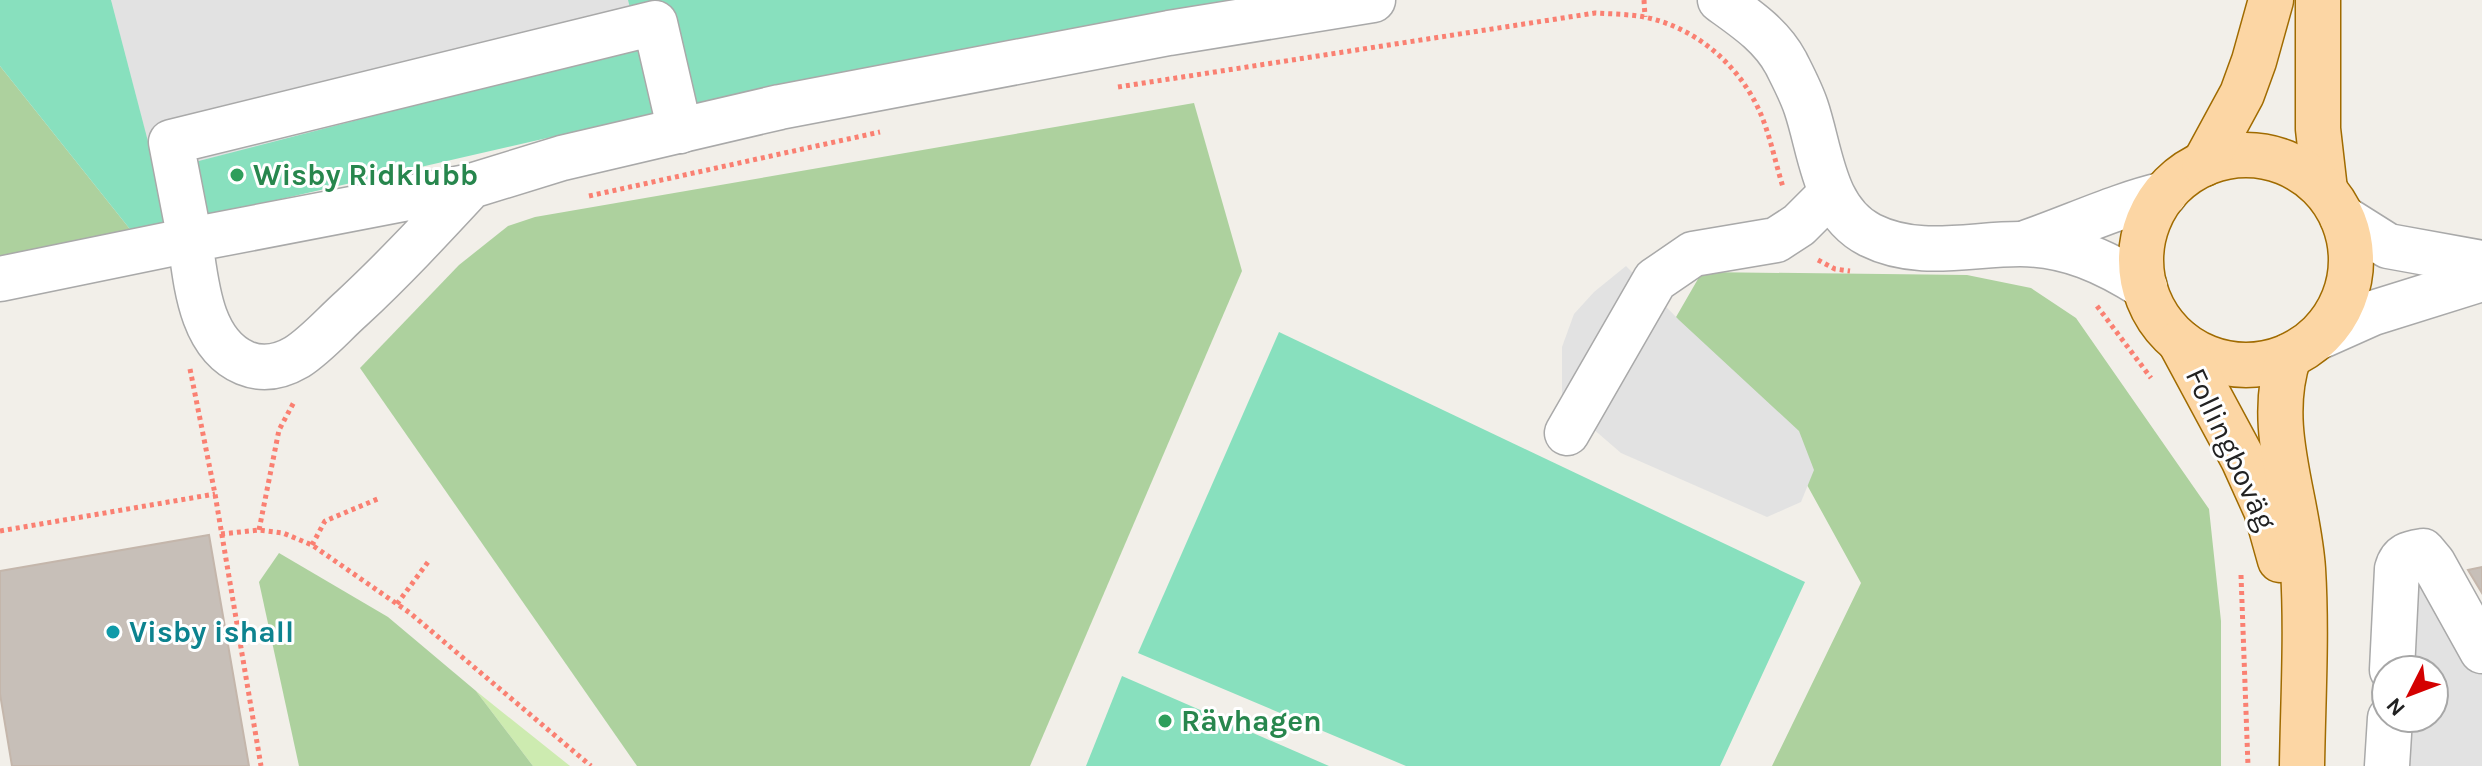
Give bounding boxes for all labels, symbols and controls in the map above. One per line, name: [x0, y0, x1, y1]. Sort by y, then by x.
place label: Wisby Ridklubb: [253, 157, 478, 193]
marker: Wisby Ridklubb: [228, 166, 246, 184]
street label: Follingboväg: [2178, 362, 2284, 536]
place label: Visby ishall: [129, 614, 294, 650]
marker: Visby ishall: [104, 623, 122, 641]
north arrow: [2370, 654, 2450, 734]
text: N: [2381, 692, 2411, 721]
place label: Rävhagen: [1181, 703, 1322, 739]
marker: Rävhagen: [1156, 712, 1174, 730]

